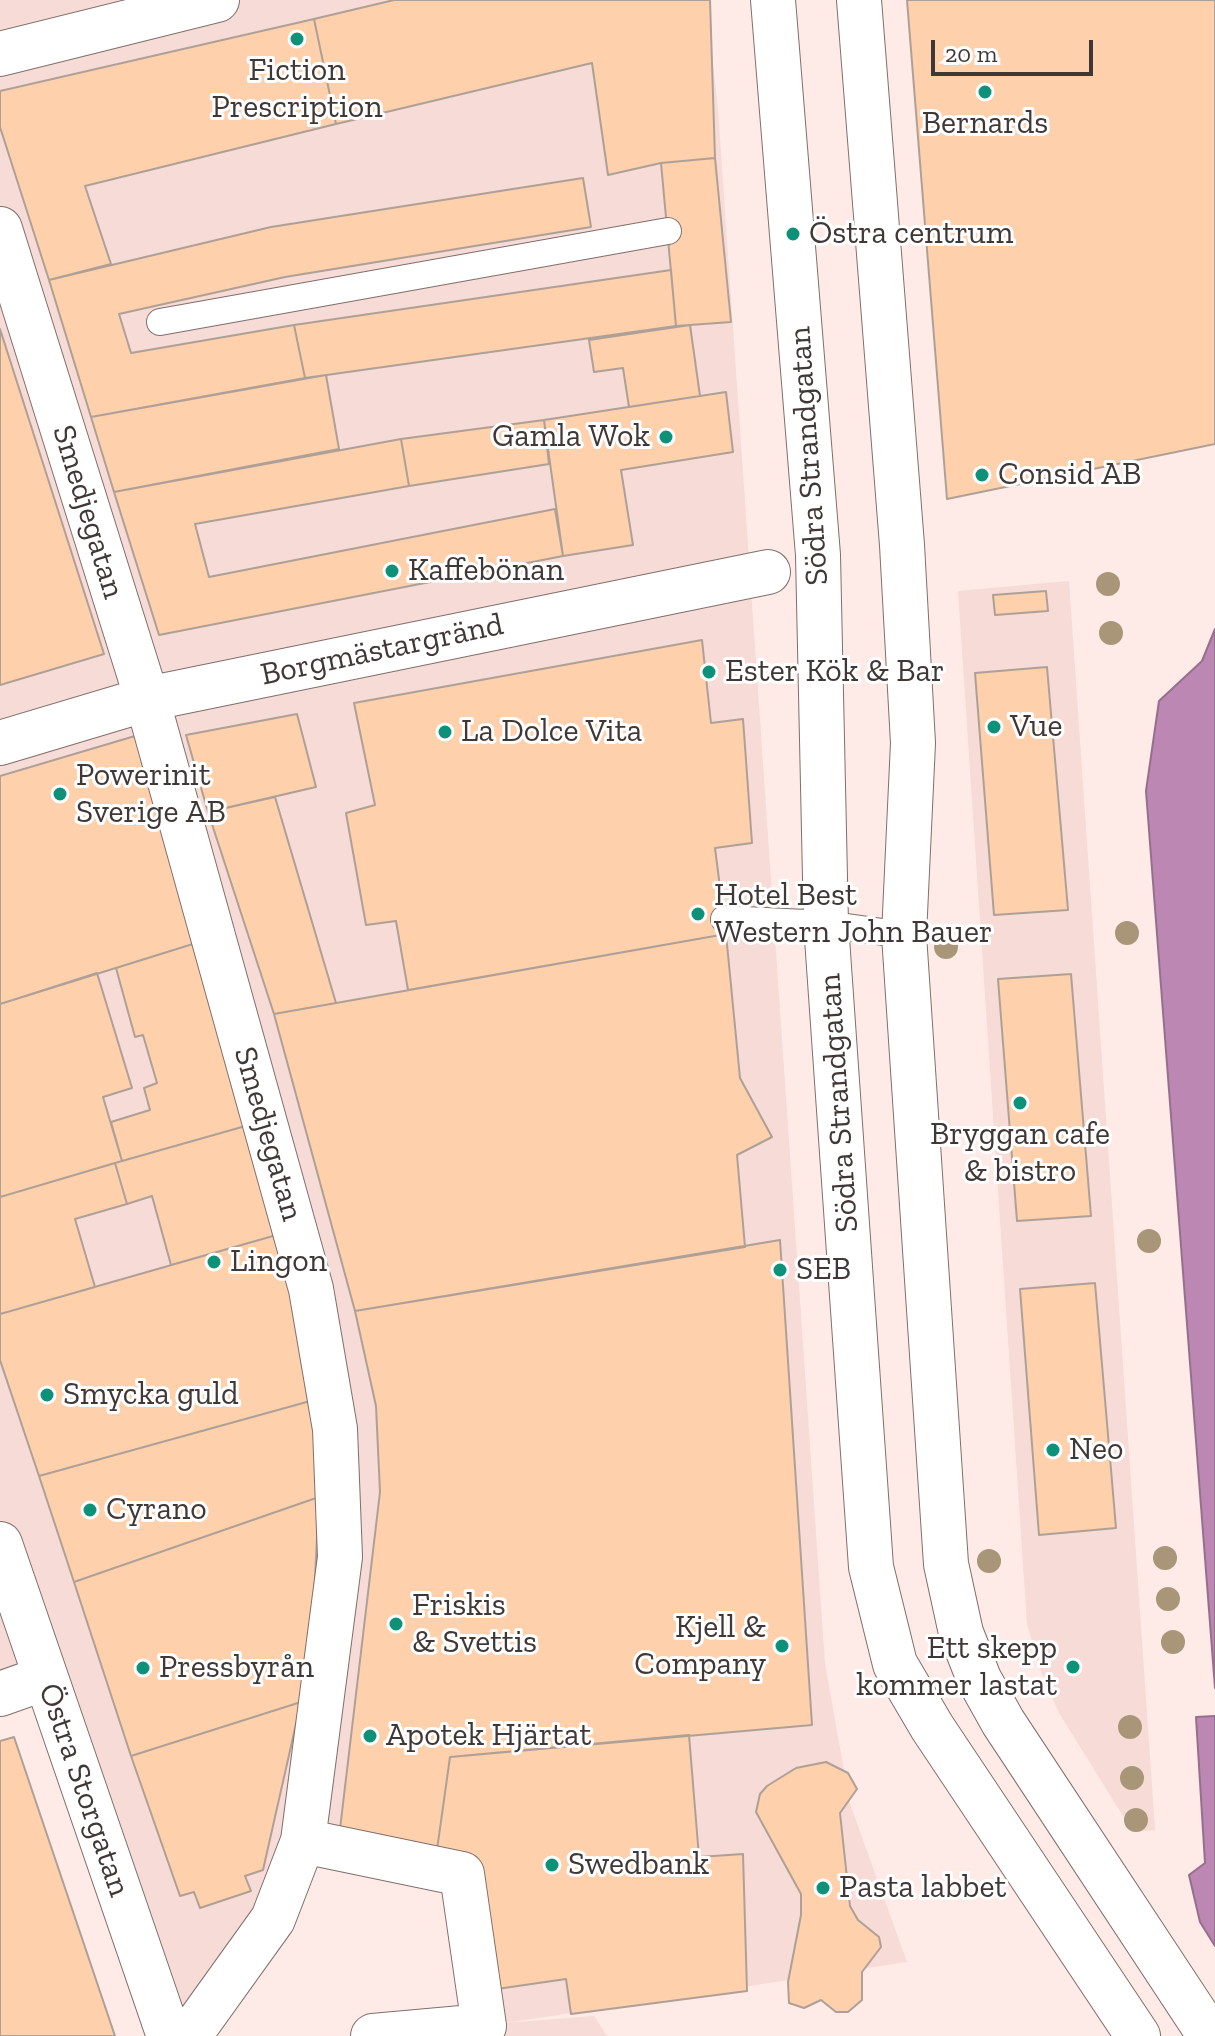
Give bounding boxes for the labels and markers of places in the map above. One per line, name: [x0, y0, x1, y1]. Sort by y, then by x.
marker: Fiction Prescription: [288, 30, 306, 48]
place label: Fiction Prescription: [211, 52, 383, 127]
marker: Bernards: [976, 83, 994, 101]
place label: Bernards: [922, 105, 1048, 143]
place label: Östra centrum: [809, 215, 1013, 253]
marker: Östra centrum: [784, 225, 802, 243]
place label: Gamla Wok: [492, 418, 650, 456]
marker: Gamla Wok: [657, 428, 675, 446]
place label: Consid AB: [998, 456, 1141, 494]
marker: Consid AB: [973, 466, 991, 484]
place label: Kaffebönan: [408, 552, 564, 590]
marker: Kaffebönan: [383, 562, 401, 580]
place label: Ester Kök & Bar: [725, 653, 945, 691]
marker: Ester Kök & Bar: [700, 663, 718, 681]
place label: Vue: [1010, 708, 1063, 746]
place label: La Dolce Vita: [461, 713, 642, 751]
marker: Vue: [985, 718, 1003, 736]
marker: La Dolce Vita: [436, 723, 454, 741]
place label: Powerinit Sverige AB: [76, 757, 226, 832]
marker: Powerinit Sverige AB: [51, 785, 69, 803]
place label: Hotel Best Western John Bauer: [714, 877, 992, 952]
marker: Hotel Best Western John Bauer: [689, 905, 707, 923]
marker: Bryggan cafe & bistro: [1011, 1094, 1029, 1112]
place label: Bryggan cafe & bistro: [930, 1116, 1110, 1191]
place label: Lingon: [230, 1243, 327, 1281]
place label: SEB: [796, 1251, 851, 1289]
marker: Lingon: [205, 1253, 223, 1271]
marker: SEB: [771, 1261, 789, 1279]
place label: Smycka guld: [63, 1376, 239, 1414]
marker: Smycka guld: [38, 1386, 56, 1404]
place label: Neo: [1069, 1431, 1123, 1469]
marker: Neo: [1044, 1441, 1062, 1459]
place label: Cyrano: [106, 1491, 207, 1529]
marker: Cyrano: [81, 1501, 99, 1519]
place label: Friskis & Svettis: [412, 1587, 537, 1662]
place label: Kjell & Company: [634, 1609, 766, 1684]
marker: Friskis & Svettis: [387, 1615, 405, 1633]
place label: Ett skepp kommer lastat: [856, 1630, 1057, 1705]
marker: Kjell & Company: [773, 1637, 791, 1655]
place label: Pressbyrån: [159, 1649, 314, 1687]
marker: Ett skepp kommer lastat: [1064, 1658, 1082, 1676]
marker: Pressbyrån: [134, 1659, 152, 1677]
place label: Apotek Hjärtat: [386, 1717, 591, 1755]
marker: Apotek Hjärtat: [361, 1727, 379, 1745]
place label: Swedbank: [568, 1846, 709, 1884]
marker: Swedbank: [543, 1856, 561, 1874]
place label: Pasta labbet: [839, 1869, 1006, 1907]
marker: Pasta labbet: [814, 1879, 832, 1897]

